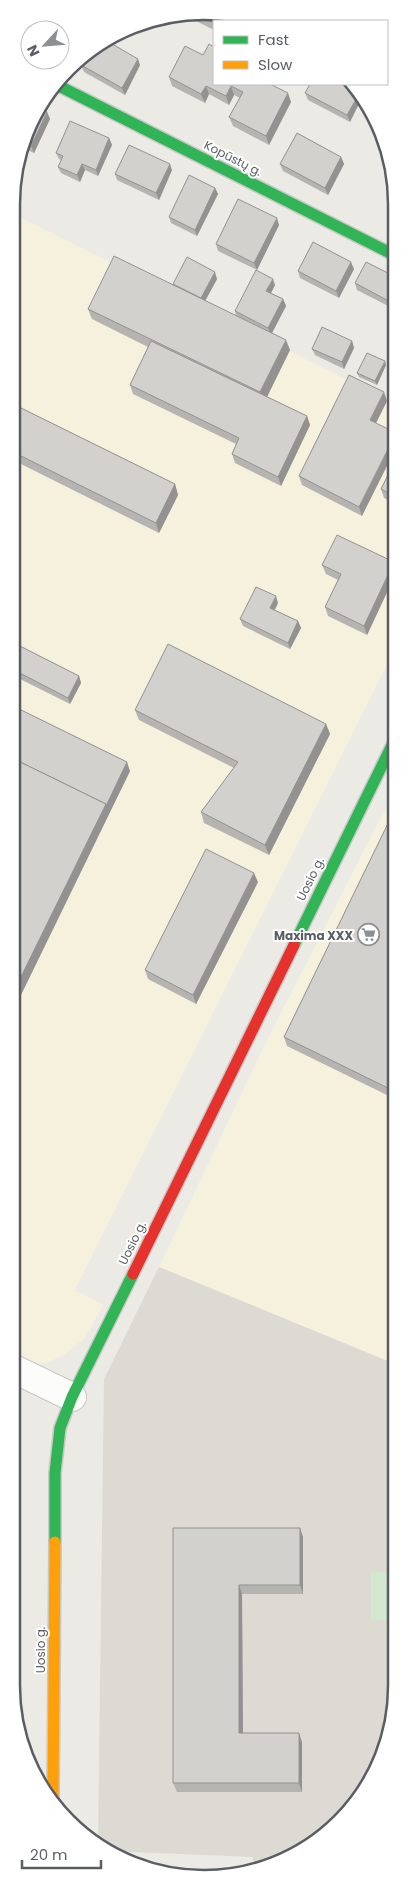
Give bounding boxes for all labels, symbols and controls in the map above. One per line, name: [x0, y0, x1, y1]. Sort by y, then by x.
north arrow: [20, 20, 70, 70]
legend: [213, 20, 388, 85]
text: Fast: [258, 29, 289, 50]
text: N: [22, 42, 45, 60]
text: Slow: [258, 54, 293, 75]
street label: Kopūstų g.: [201, 136, 265, 180]
street label: Uosio g.: [292, 854, 328, 904]
supermarket icon: Maxima XXX: [357, 923, 381, 947]
place label: Maxima XXX: [274, 927, 353, 944]
street label: Uosio g.: [114, 1218, 150, 1268]
street label: Uosio g.: [32, 1627, 49, 1673]
scale bar: [22, 1838, 101, 1870]
text: 20 m: [30, 1844, 68, 1865]

